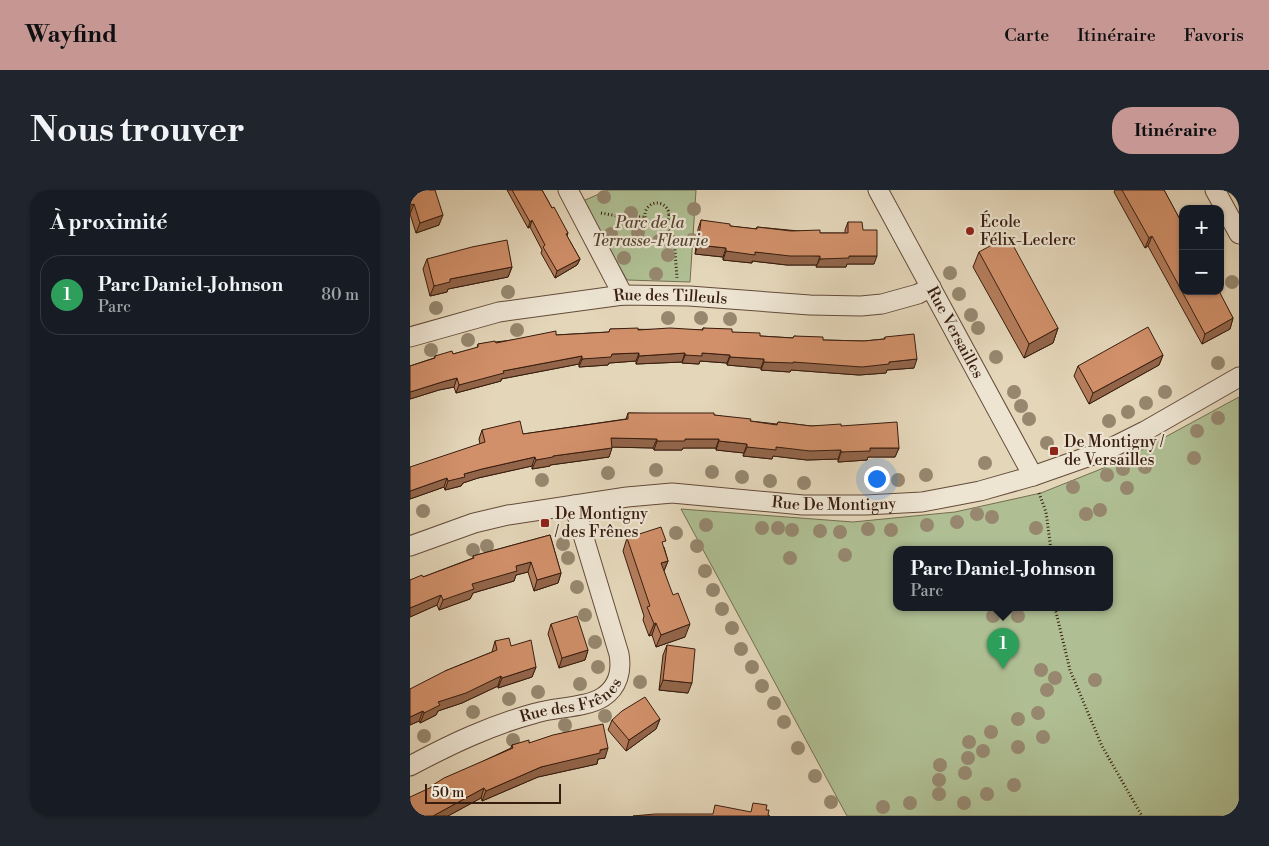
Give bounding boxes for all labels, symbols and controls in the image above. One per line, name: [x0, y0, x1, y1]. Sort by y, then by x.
text: Wayfind: [25, 20, 117, 50]
text: Carte: [1004, 24, 1049, 47]
text: Itinéraire: [1077, 24, 1156, 47]
text: Favoris: [1184, 24, 1244, 47]
button: Itinéraire: [1112, 107, 1239, 154]
text: Nous trouver: [30, 109, 245, 152]
map controls: [1179, 205, 1224, 295]
button: +: [1179, 205, 1224, 250]
text: À proximité: [50, 210, 167, 236]
place label: École Félix-Leclerc: [980, 210, 1076, 250]
park label: Parc de la Terrasse-Fleurie: [592, 213, 709, 251]
marker: École Félix-Leclerc: [964, 225, 976, 237]
button: −: [1179, 250, 1224, 295]
text: Parc Daniel-Johnson: [98, 273, 283, 297]
street label: Rue Versailles: [922, 283, 988, 382]
text: 1: [63, 285, 71, 305]
text: 80 m: [321, 285, 359, 305]
street label: Rue des Tilleuls: [612, 285, 728, 309]
text: Parc: [98, 297, 131, 317]
place label: De Montigny / de Versailles: [1064, 432, 1164, 470]
marker: De Montigny / de Versailles: [1048, 445, 1060, 457]
your location: [864, 466, 890, 492]
street label: Rue De Montigny: [771, 492, 897, 515]
place label: De Montigny / des Frênes: [554, 504, 648, 542]
marker: De Montigny / des Frênes: [539, 517, 551, 529]
popup: [893, 546, 1113, 611]
text: Parc Daniel-Johnson: [910, 557, 1096, 581]
text: Parc: [910, 581, 943, 601]
pin: 1: [987, 628, 1019, 669]
street label: Rue des Frênes: [517, 675, 627, 727]
scale bar: [425, 781, 561, 804]
text: 50 m: [432, 784, 464, 802]

